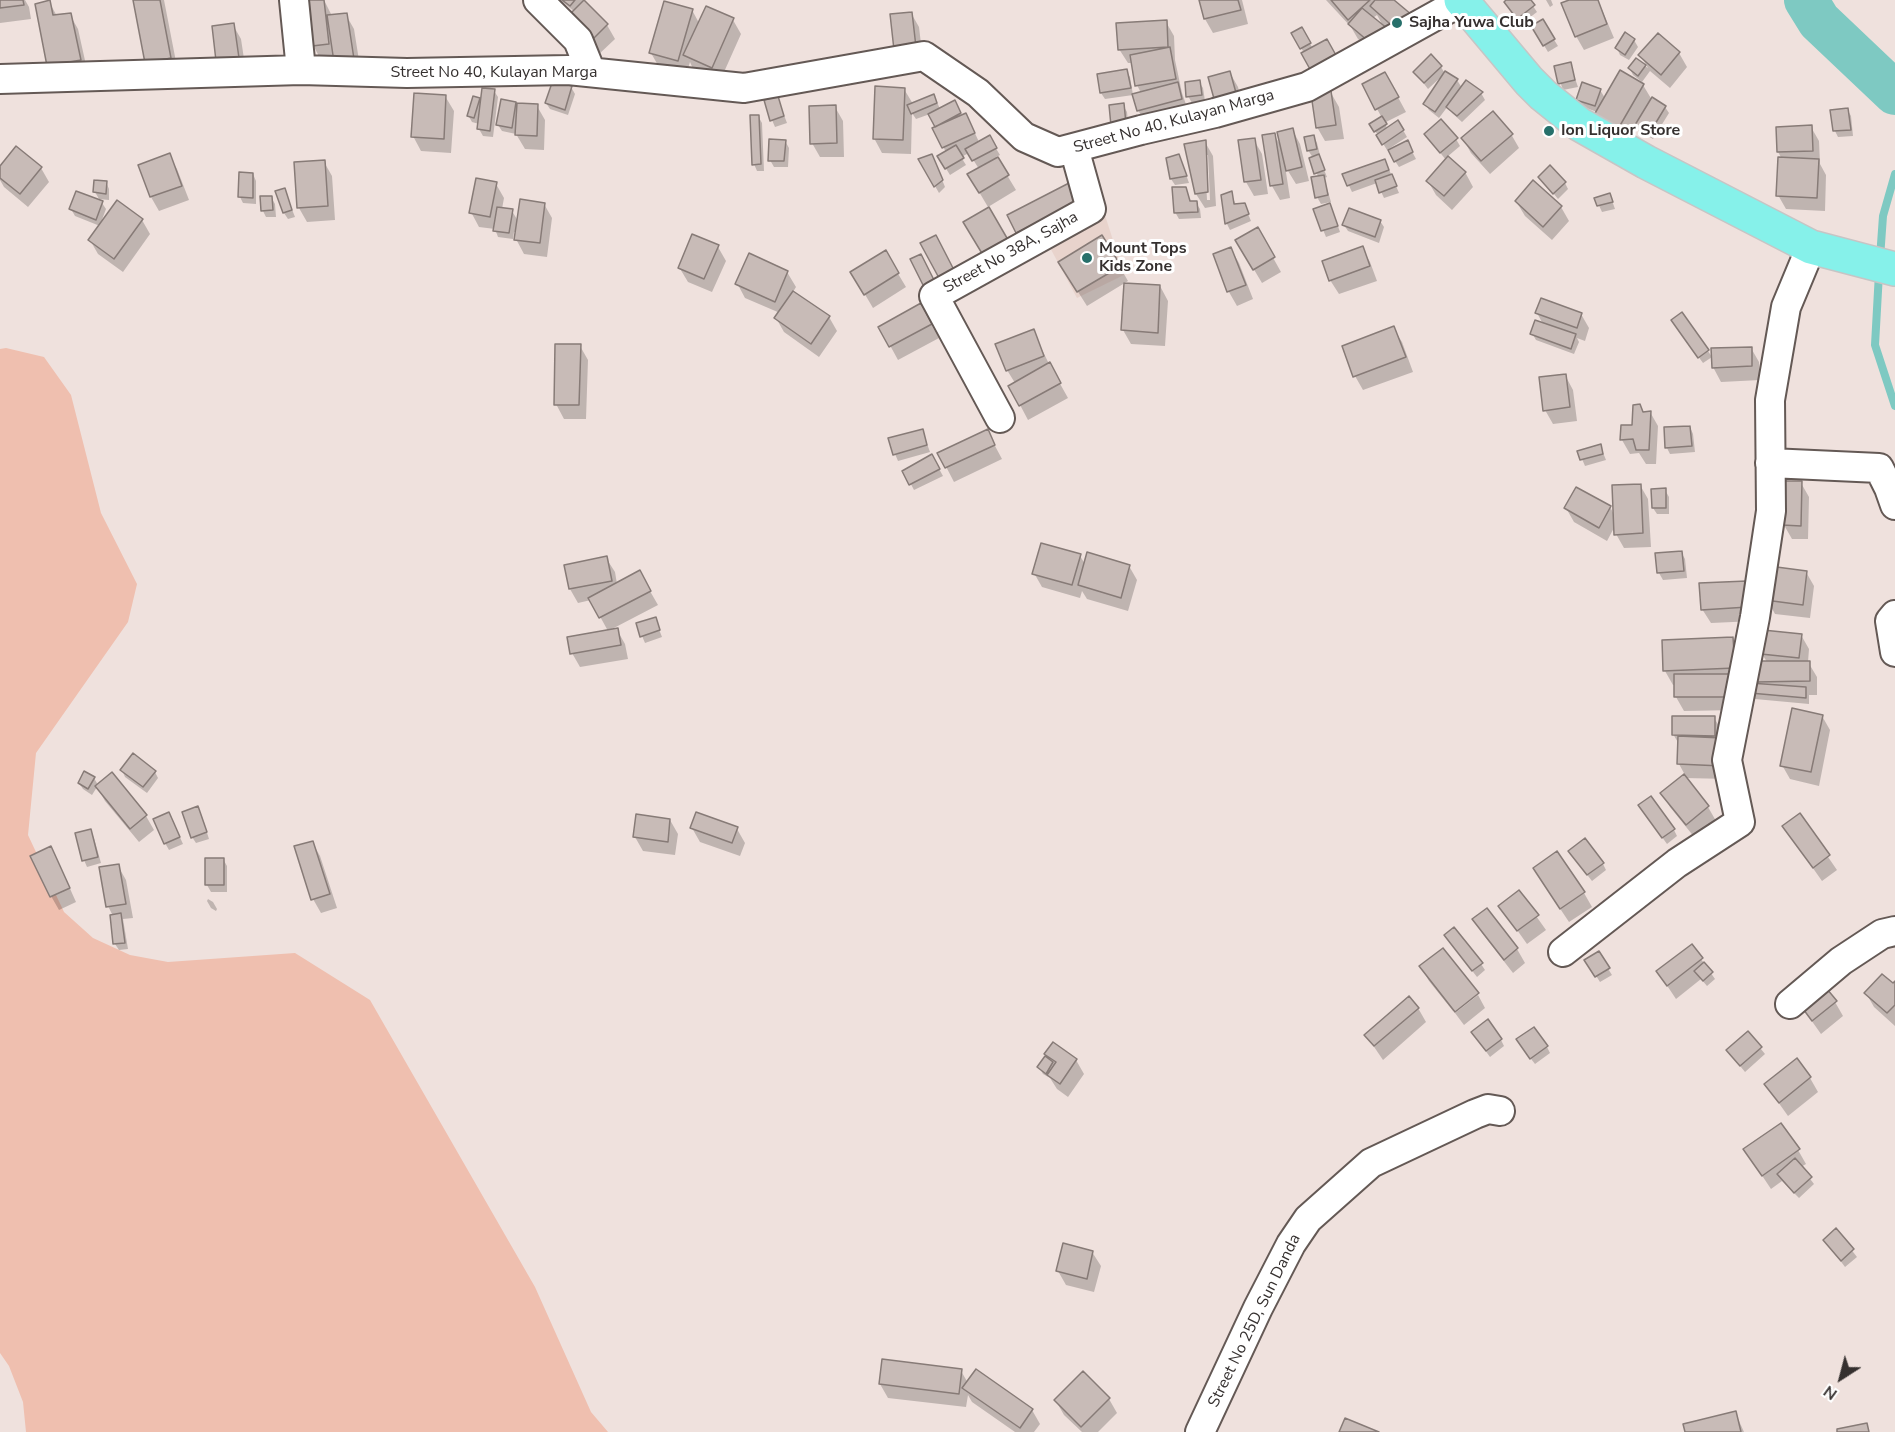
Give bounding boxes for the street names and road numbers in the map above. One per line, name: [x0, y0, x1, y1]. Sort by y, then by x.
street label: Street No 40, Kulayan Marga: [391, 63, 597, 83]
street label: Street No 40, Kulayan Marga: [1072, 86, 1276, 158]
street label: Street No 38A, Sajha: [940, 208, 1082, 298]
street label: Street No 25D, Sun Danda: [1205, 1231, 1305, 1411]

